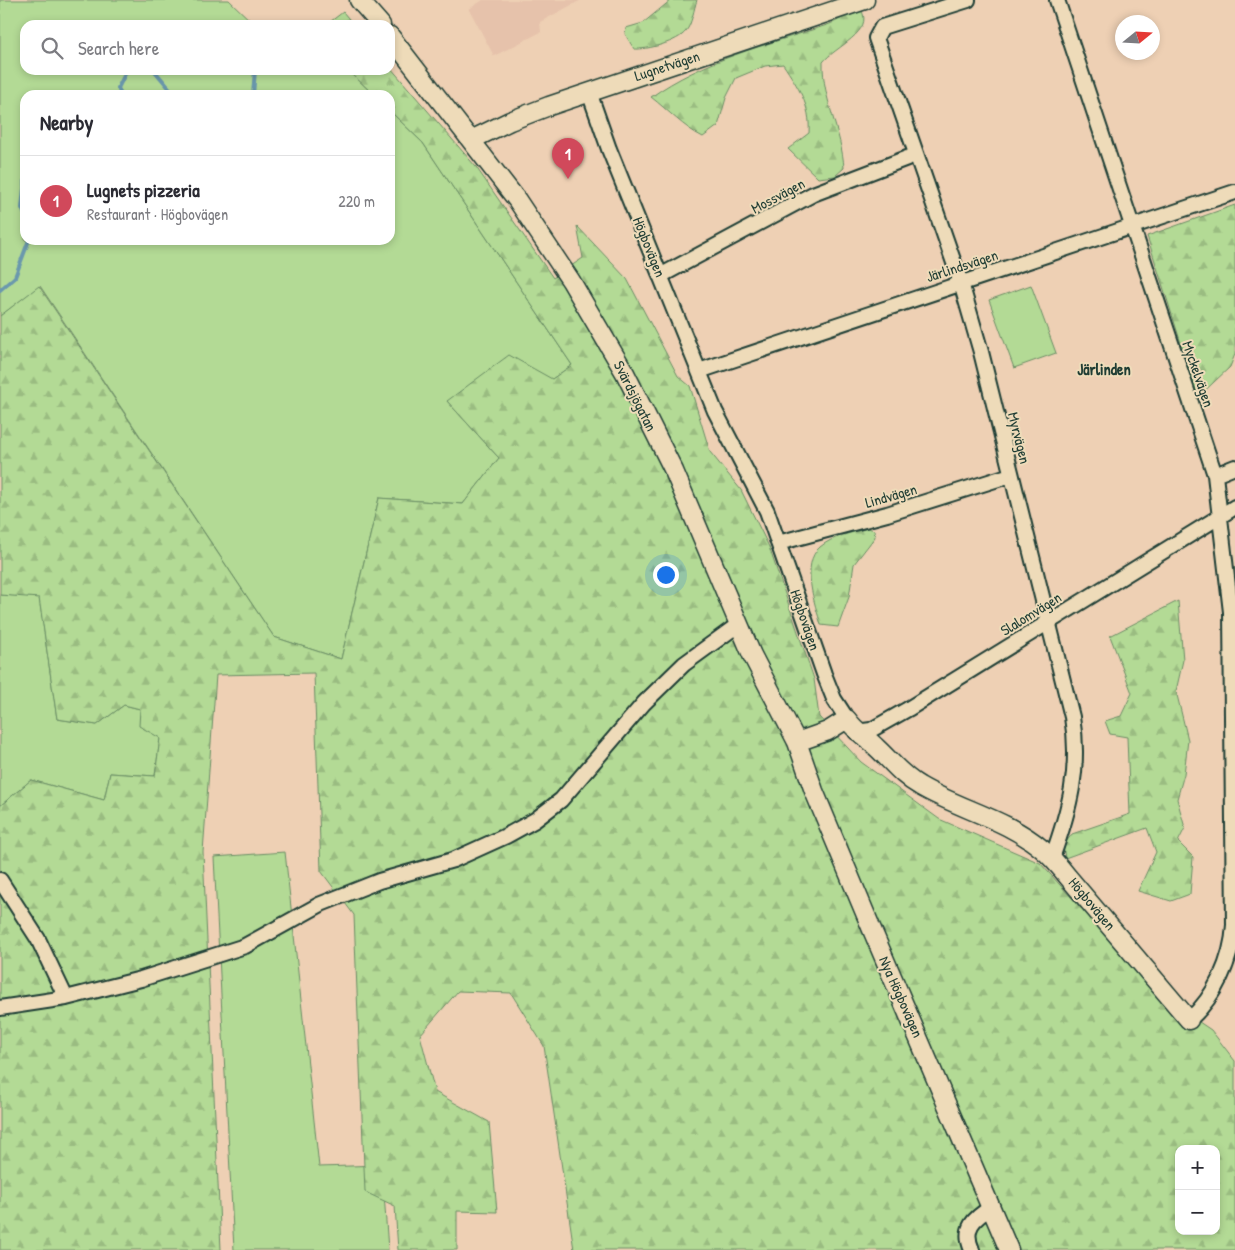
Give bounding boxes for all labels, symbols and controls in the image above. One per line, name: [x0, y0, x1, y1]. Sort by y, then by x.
north arrow: [1115, 15, 1160, 60]
search box: [20, 20, 395, 75]
icon: search: [38, 34, 66, 62]
text: Search here: [78, 35, 159, 61]
street label: Lugnetvägen: [632, 45, 702, 86]
text: Nearby: [40, 108, 93, 137]
pin: 1: [552, 138, 584, 179]
street label: Mossvägen: [747, 173, 808, 218]
text: Lugnets pizzeria: [87, 177, 200, 203]
text: 1: [53, 190, 59, 212]
text: 220 m: [338, 190, 375, 212]
text: Restaurant · Högbovägen: [87, 203, 228, 225]
street label: Högbovägen: [628, 214, 671, 280]
street label: Järlindsvägen: [923, 244, 1001, 287]
street label: Myckelvägen: [1177, 338, 1220, 410]
street label: Svärdsjögatan: [609, 357, 662, 435]
district label: Järlinden: [1077, 358, 1131, 380]
street label: Myrvägen: [1003, 410, 1036, 466]
street label: Lindvägen: [863, 478, 919, 513]
your location: [653, 562, 679, 588]
street label: Slalomvägen: [996, 586, 1065, 641]
street label: Högbovägen: [785, 587, 826, 653]
street label: Högbovägen: [1064, 873, 1121, 935]
street label: Nya Högbovägen: [874, 953, 929, 1041]
map controls: [1175, 1145, 1220, 1235]
button: +: [1175, 1145, 1220, 1190]
button: −: [1175, 1190, 1220, 1235]

